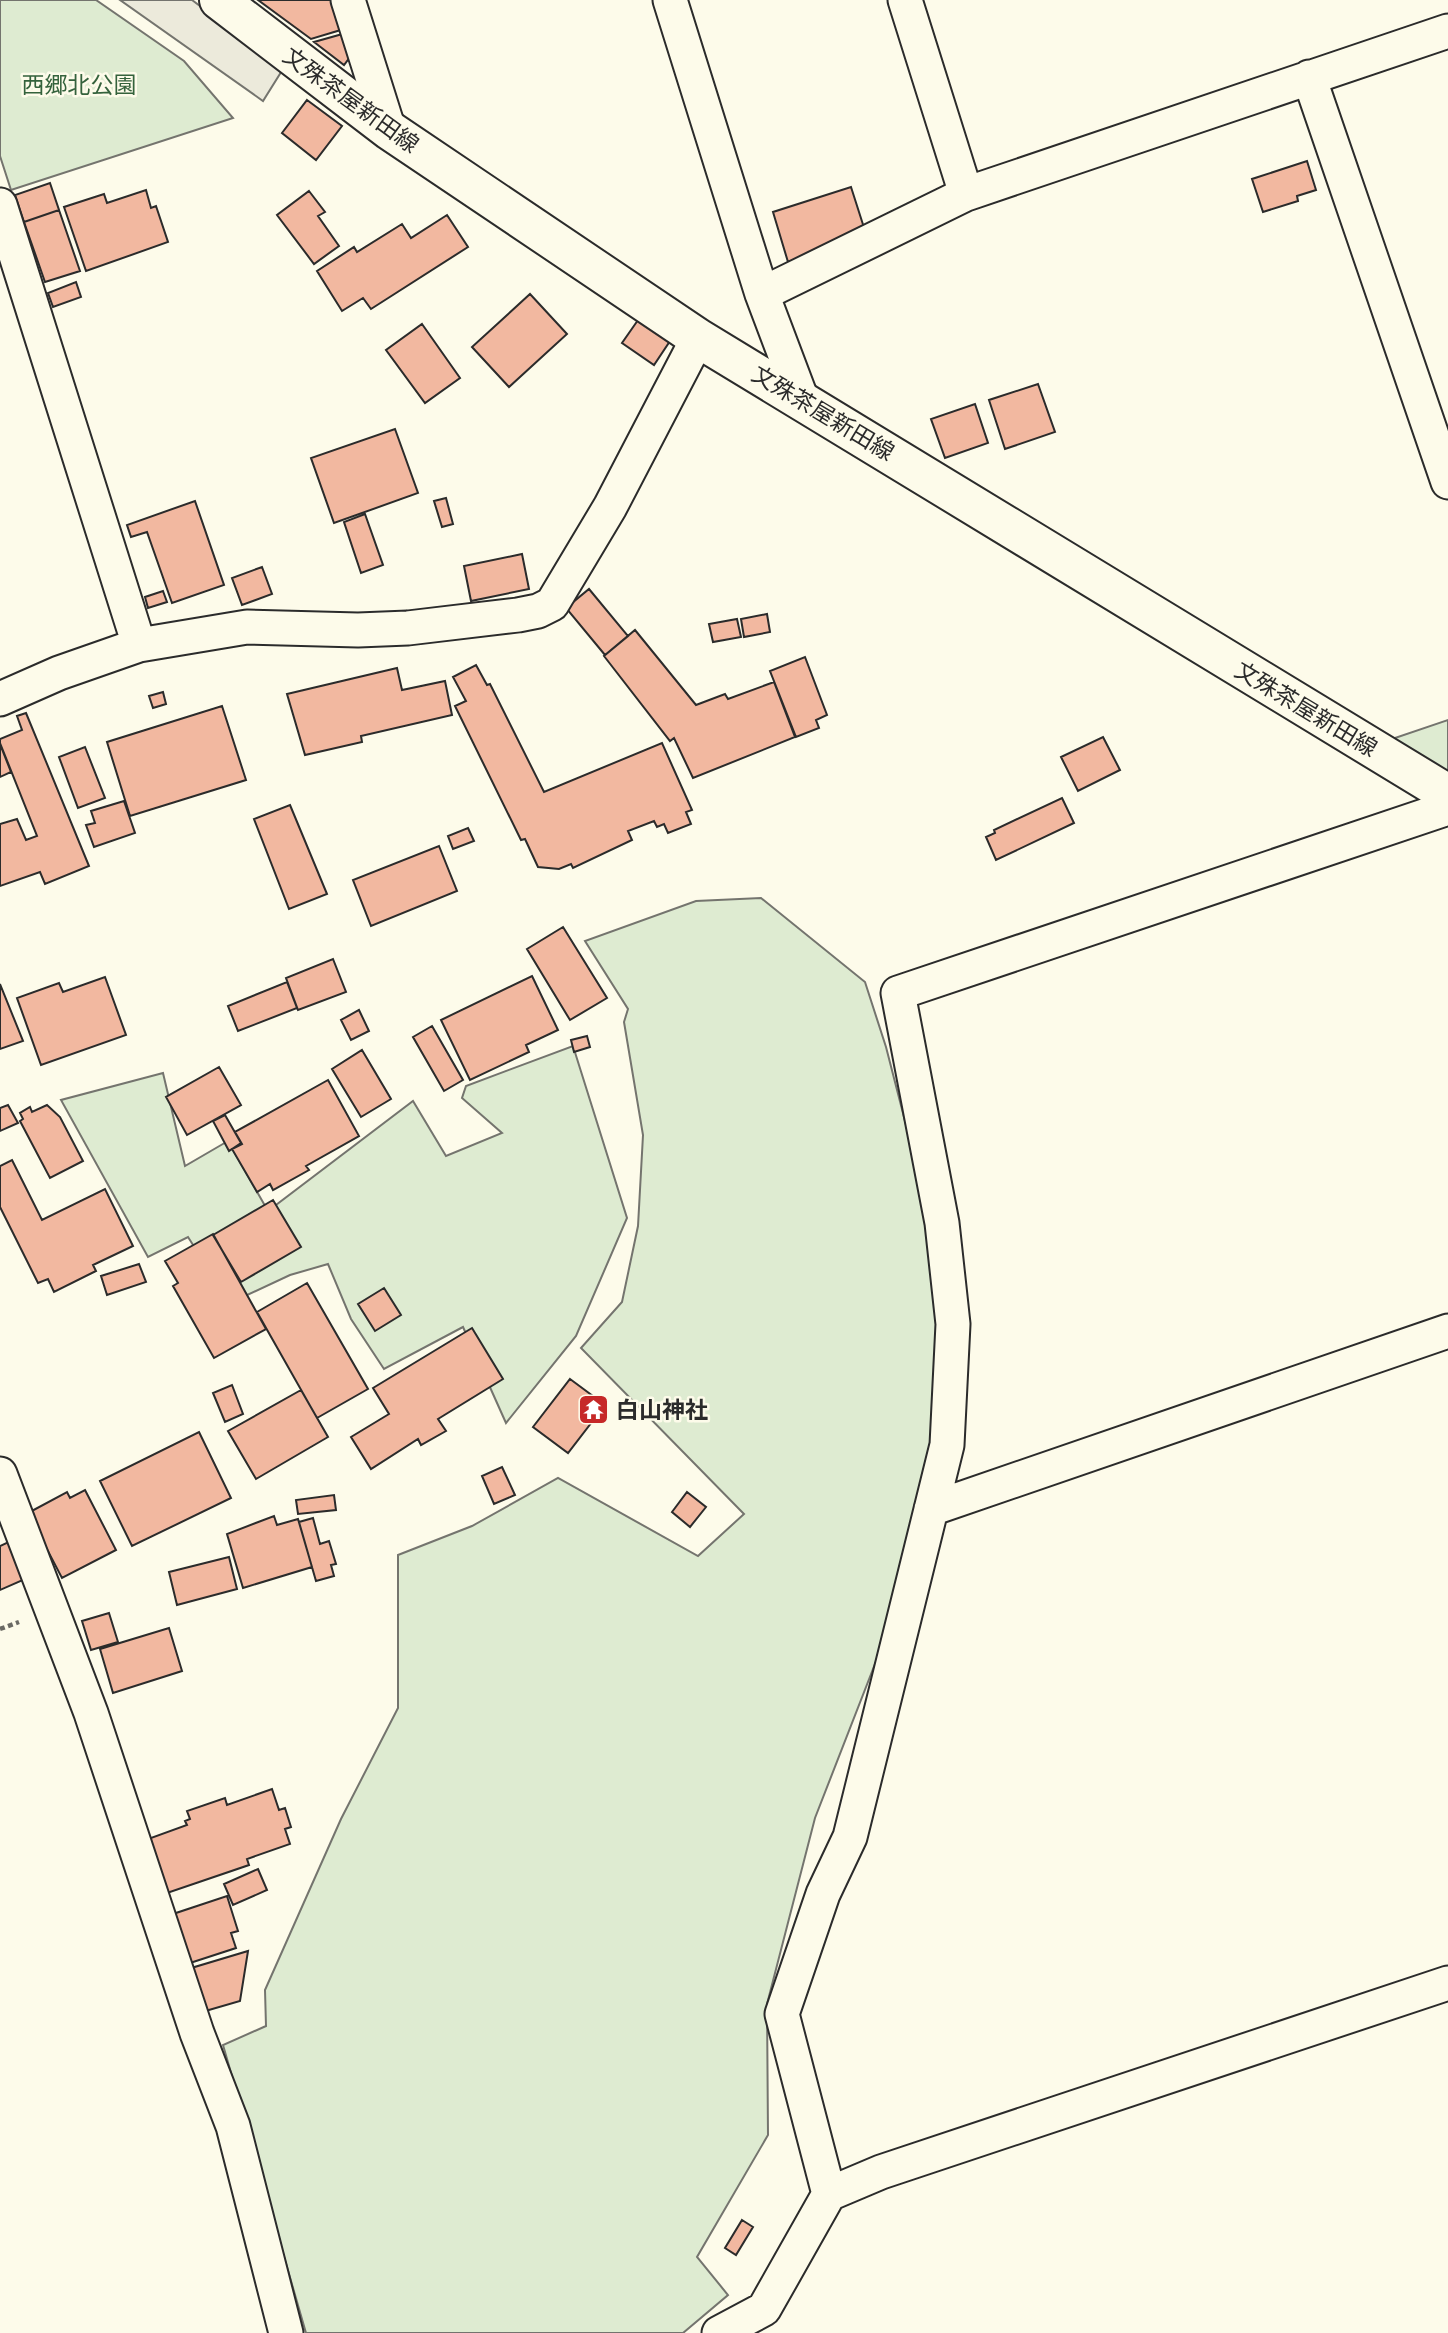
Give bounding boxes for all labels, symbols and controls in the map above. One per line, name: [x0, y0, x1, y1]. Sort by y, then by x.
street label: 文殊茶屋新田線: [278, 41, 424, 158]
park label: 西郷北公園: [22, 71, 137, 98]
street label: 文殊茶屋新田線: [747, 360, 899, 466]
street label: 文殊茶屋新田線: [1230, 656, 1382, 762]
temple icon: 白山神社: [576, 1393, 610, 1427]
place label: 白山神社: [616, 1396, 708, 1423]

